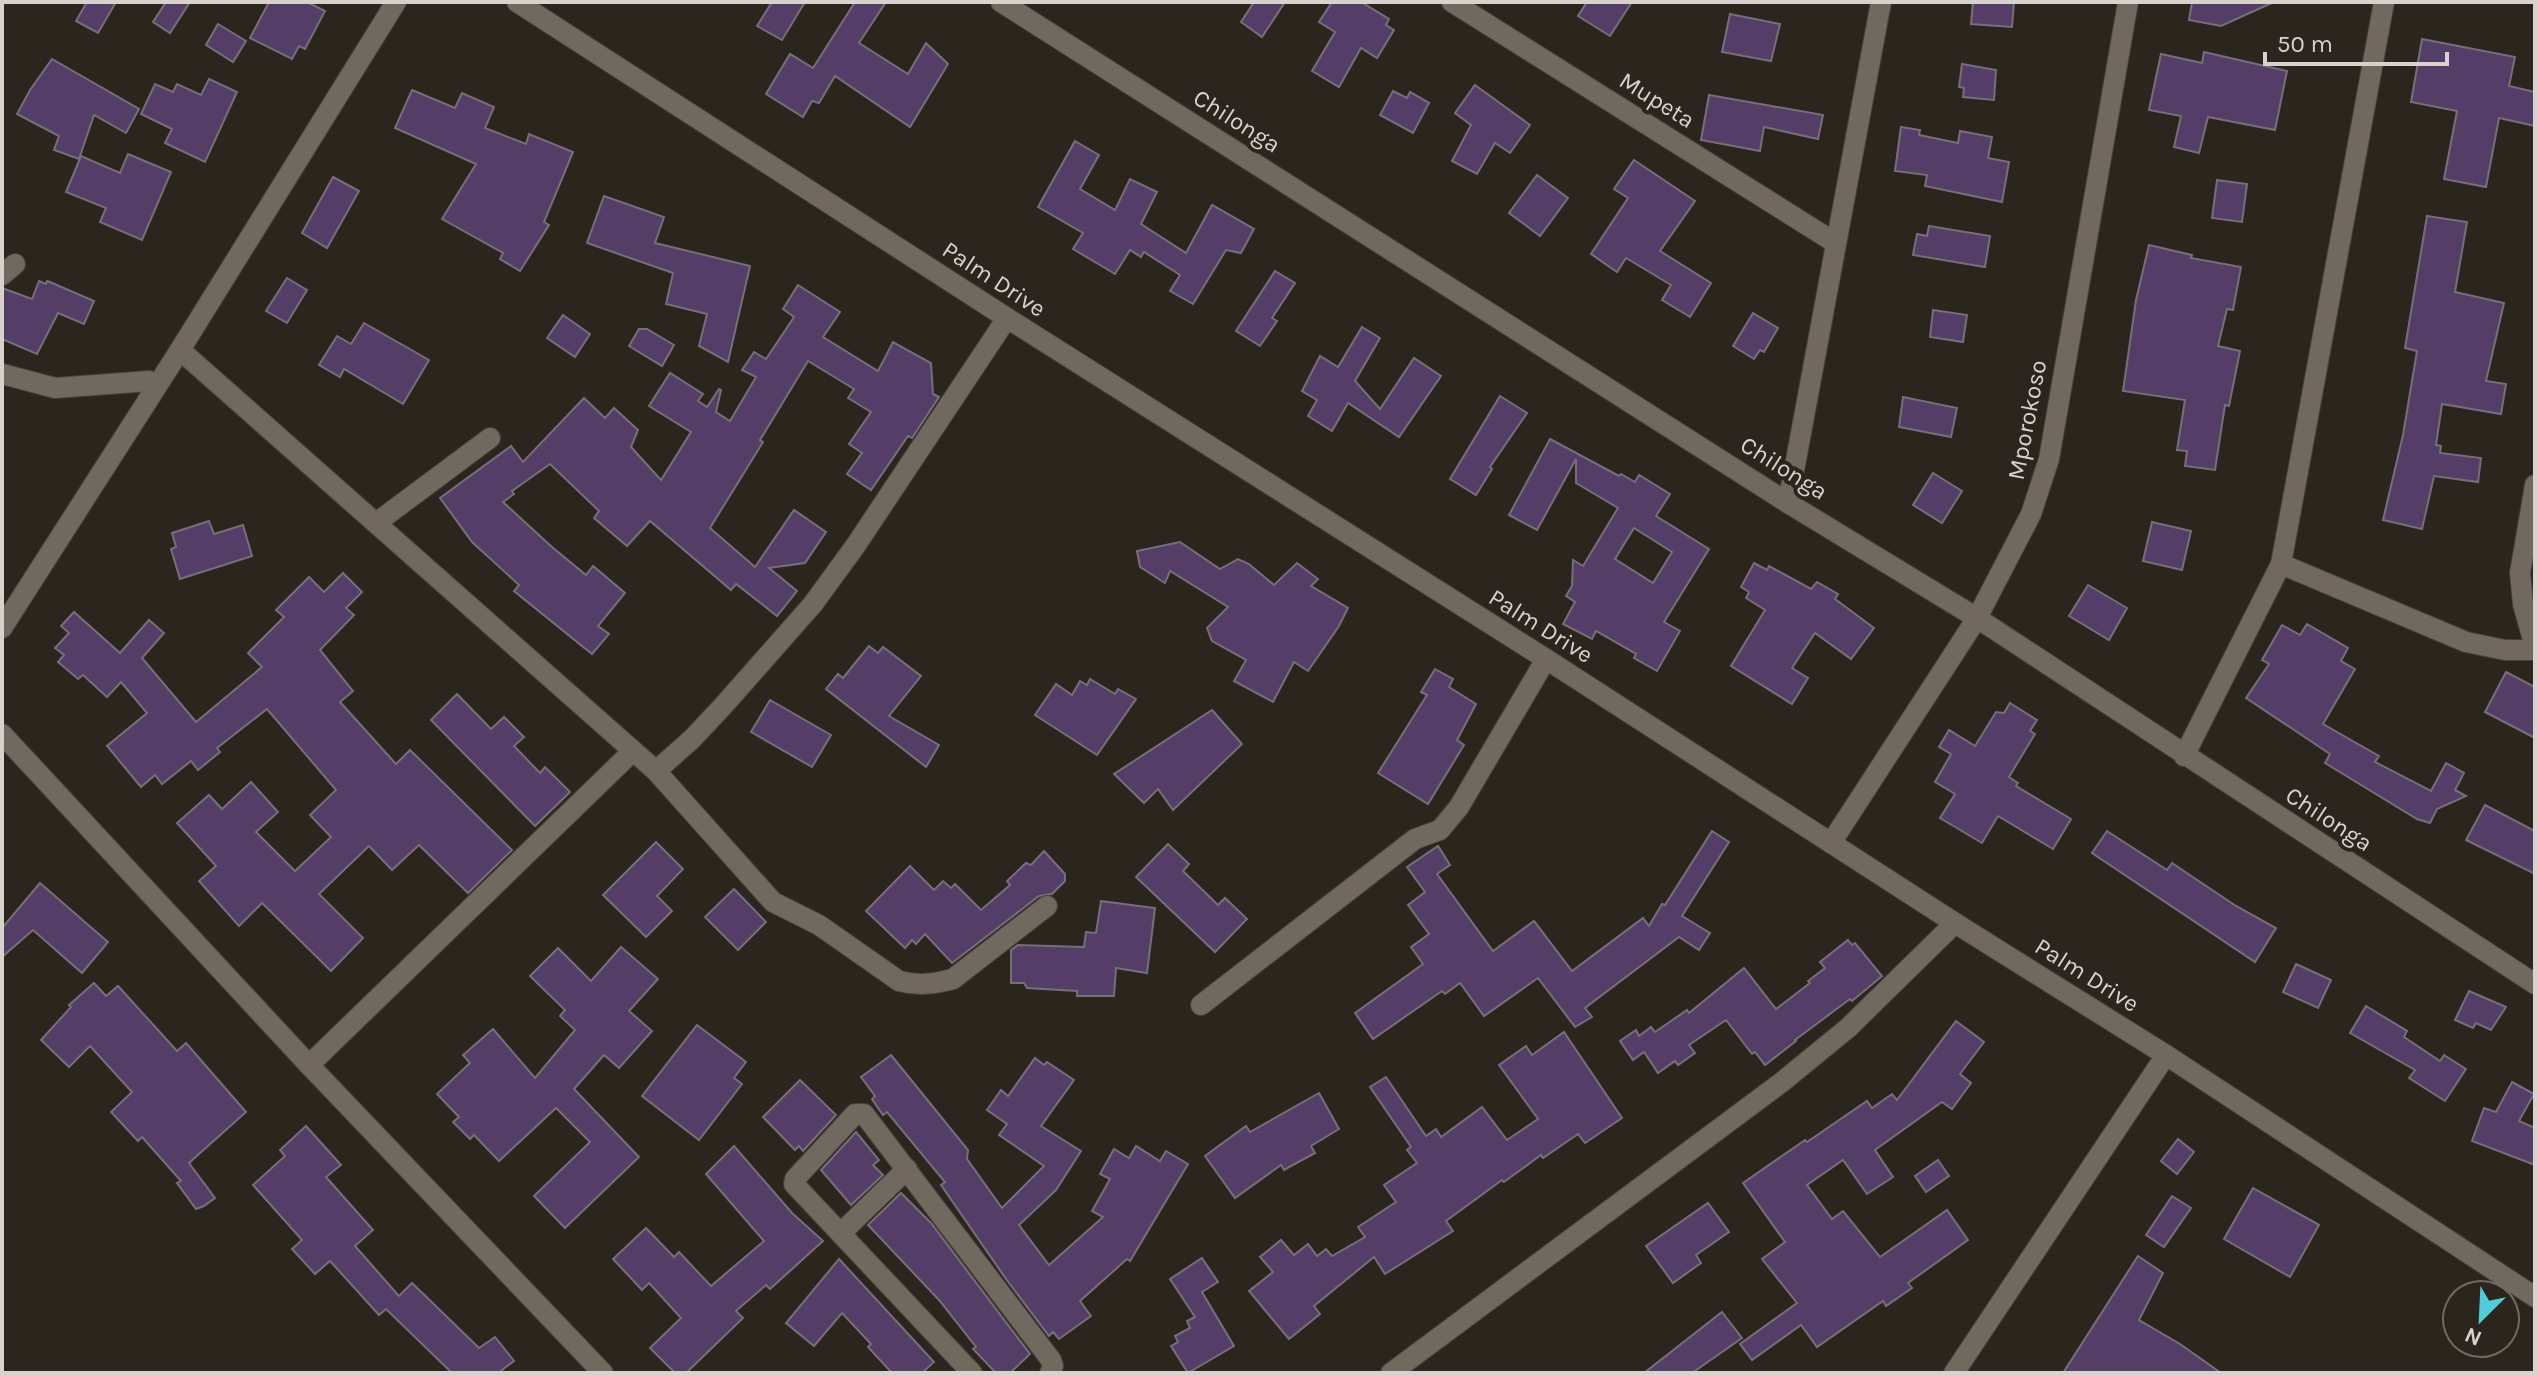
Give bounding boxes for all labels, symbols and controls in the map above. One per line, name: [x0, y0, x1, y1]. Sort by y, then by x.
scale bar: [2265, 16, 2447, 66]
text: 50 m: [2277, 30, 2333, 58]
street label: Mupeta: [1614, 66, 1700, 134]
street label: Chilonga: [1188, 83, 1286, 159]
street label: Palm Drive: [937, 235, 1051, 323]
street label: Mporokoso: [2002, 358, 2052, 482]
street label: Chilonga: [1735, 430, 1833, 506]
street label: Palm Drive: [1484, 583, 1598, 669]
street label: Chilonga: [2281, 781, 2377, 857]
street label: Palm Drive: [2030, 932, 2144, 1018]
north arrow: [2441, 1279, 2521, 1359]
text: N: [2461, 1321, 2486, 1351]

